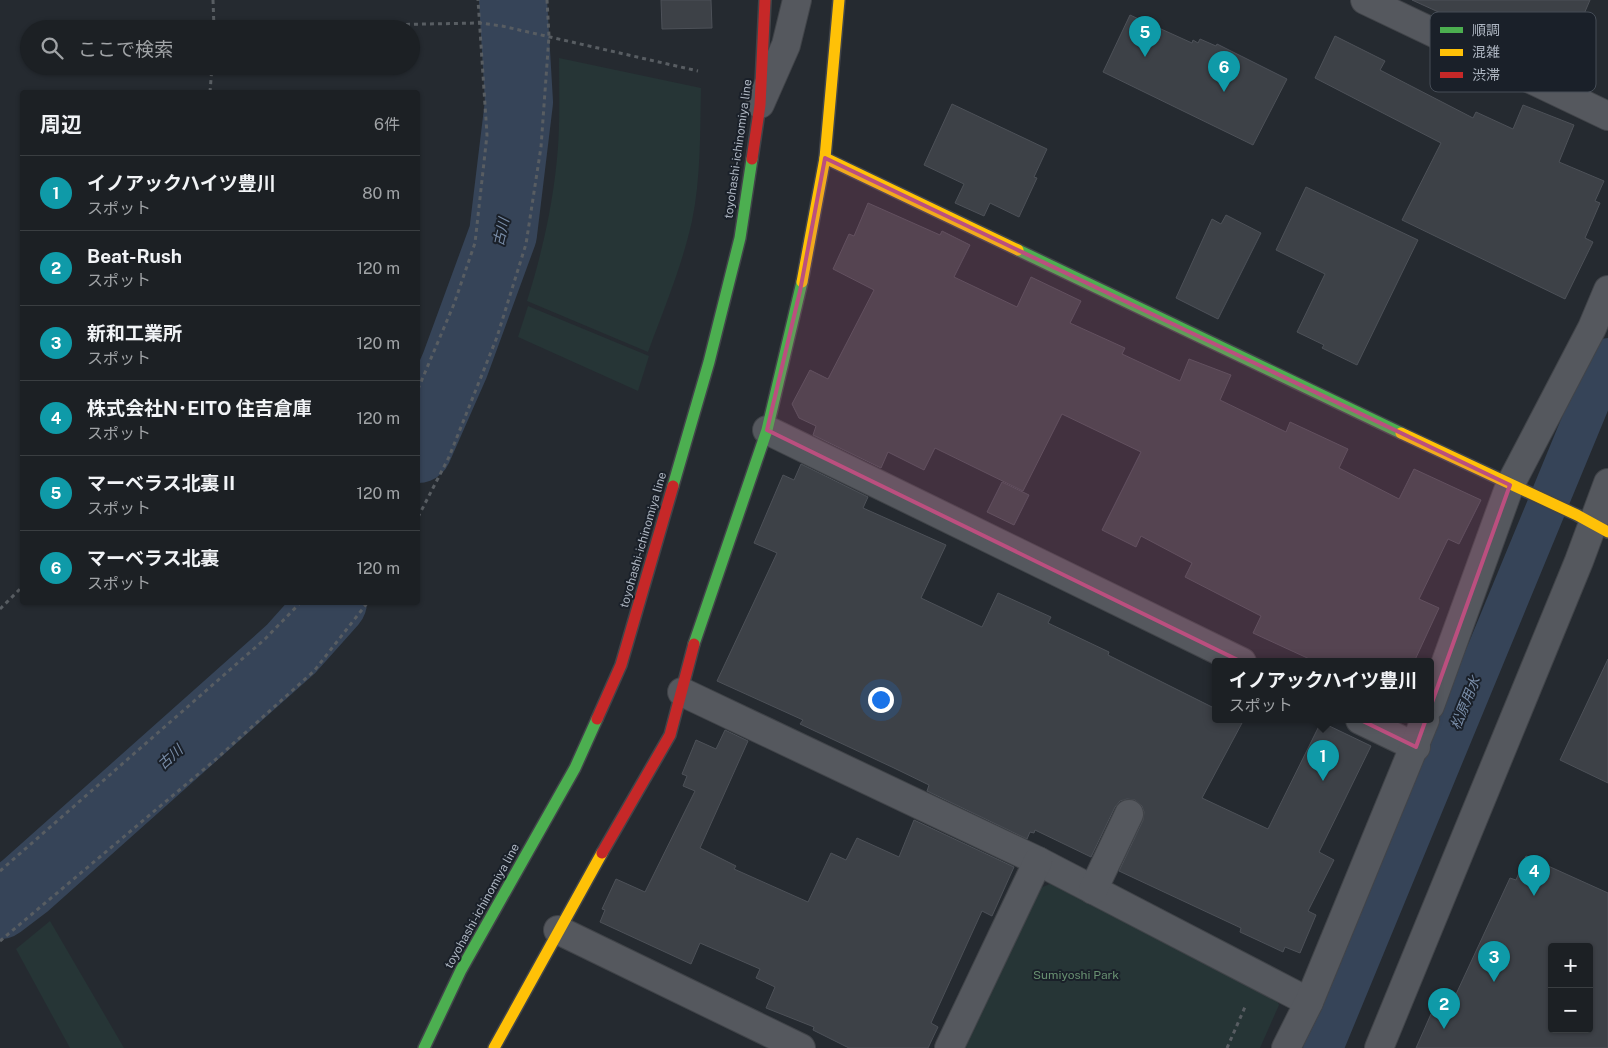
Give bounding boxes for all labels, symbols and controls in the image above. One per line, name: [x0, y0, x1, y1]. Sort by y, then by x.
legend: [1430, 12, 1596, 92]
pin: 5: [1129, 16, 1161, 57]
search box: [20, 20, 420, 75]
text: 順調: [1472, 22, 1500, 38]
icon: search: [38, 34, 66, 62]
text: ここで検索: [78, 38, 173, 60]
text: 混雑: [1472, 44, 1500, 60]
pin: 6: [1208, 51, 1240, 92]
text: 渋滞: [1472, 67, 1500, 83]
street label: toyohashi-ichinomiya line: [721, 78, 755, 220]
text: 周辺: [40, 112, 82, 137]
text: 6件: [374, 115, 400, 134]
text: イノアックハイツ豊川: [87, 172, 276, 194]
text: 1: [53, 184, 59, 203]
text: 80 m: [362, 184, 400, 203]
text: スポット: [87, 199, 151, 218]
water label: 古川: [490, 215, 512, 247]
text: Beat-Rush: [87, 245, 182, 267]
text: 2: [51, 259, 61, 278]
text: 120 m: [356, 259, 400, 278]
text: スポット: [87, 271, 151, 290]
text: 新和工業所: [87, 322, 182, 344]
text: 3: [51, 334, 61, 353]
text: 120 m: [356, 334, 400, 353]
text: スポット: [87, 349, 151, 368]
text: 株式会社N･EITO 住吉倉庫: [87, 397, 312, 419]
text: 4: [51, 409, 61, 428]
text: 120 m: [356, 409, 400, 428]
text: スポット: [87, 424, 151, 443]
street label: toyohashi-ichinomiya line: [617, 470, 669, 610]
text: マーベラス北裏Ⅱ: [87, 472, 239, 494]
text: 5: [51, 484, 61, 503]
text: 120 m: [356, 484, 400, 503]
text: スポット: [87, 499, 151, 518]
text: マーベラス北裏: [87, 547, 220, 569]
text: 6: [51, 559, 61, 578]
text: 120 m: [356, 559, 400, 578]
text: スポット: [87, 574, 151, 593]
popup: [1212, 658, 1434, 723]
text: イノアックハイツ豊川: [1229, 669, 1417, 691]
water label: 松原用水: [1447, 672, 1484, 732]
your location: [868, 687, 894, 713]
text: スポット: [1229, 696, 1293, 715]
water label: 古川: [154, 740, 187, 772]
pin: 1: [1307, 740, 1339, 781]
street label: toyohashi-ichinomiya line: [442, 841, 522, 971]
pin: 4: [1518, 855, 1550, 896]
pin: 3: [1478, 941, 1510, 982]
map controls: [1548, 943, 1593, 1033]
button: +: [1548, 943, 1593, 988]
park label: Sumiyoshi Park: [1033, 968, 1119, 982]
pin: 2: [1428, 988, 1460, 1029]
button: −: [1548, 988, 1593, 1033]

